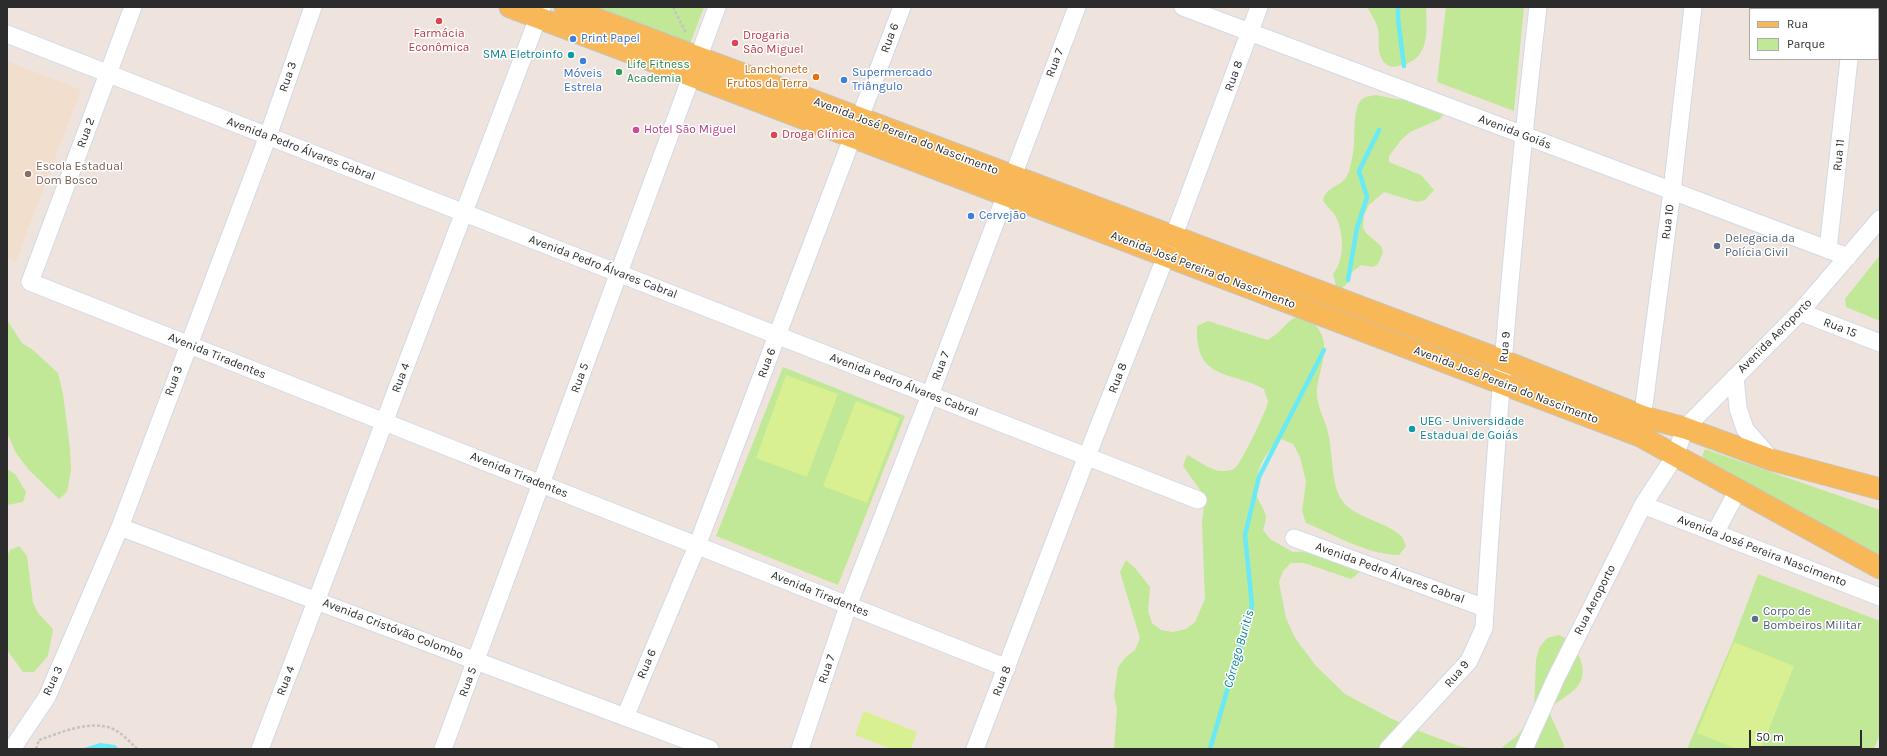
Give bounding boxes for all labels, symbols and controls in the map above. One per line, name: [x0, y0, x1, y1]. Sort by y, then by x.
legend: [1749, 8, 1879, 60]
marker: Farmácia Econômica: [434, 16, 444, 26]
text: Rua: [1787, 17, 1808, 31]
street label: Rua 6: [878, 21, 902, 55]
place label: Farmácia Econômica: [409, 27, 469, 55]
place label: Drogaria São Miguel: [743, 29, 804, 57]
place label: Print Papel: [581, 32, 640, 46]
marker: Print Papel: [568, 34, 578, 44]
text: Parque: [1787, 37, 1825, 51]
marker: Drogaria São Miguel: [730, 38, 740, 48]
street label: Rua 7: [1043, 47, 1067, 79]
place label: SMA Eletroinfo: [483, 48, 563, 62]
marker: SMA Eletroinfo: [566, 50, 576, 60]
marker: Móveis Estrela: [578, 56, 588, 66]
place label: Life Fitness Academia: [627, 58, 690, 86]
street label: Rua 8: [1222, 59, 1246, 93]
street label: Rua 3: [276, 60, 300, 94]
place label: Lanchonete Frutos da Terra: [727, 63, 808, 91]
place label: Supermercado Triângulo: [852, 66, 932, 94]
place label: Móveis Estrela: [564, 67, 602, 95]
marker: Life Fitness Academia: [614, 67, 624, 77]
marker: Lanchonete Frutos da Terra: [811, 72, 821, 82]
marker: Supermercado Triângulo: [839, 75, 849, 85]
street label: Avenida José Pereira do Nascimento: [812, 94, 1000, 178]
street label: Avenida Goiás: [1476, 111, 1554, 153]
street label: Avenida Pedro Álvares Cabral: [225, 114, 377, 184]
street label: Rua 2: [74, 116, 98, 150]
place label: Hotel São Miguel: [644, 123, 736, 137]
marker: Hotel São Miguel: [631, 125, 641, 135]
place label: Droga Clínica: [782, 128, 855, 142]
marker: Droga Clínica: [769, 130, 779, 140]
street label: Rua 11: [1830, 138, 1848, 172]
place label: Escola Estadual Dom Bosco: [36, 160, 123, 188]
marker: Escola Estadual Dom Bosco: [23, 169, 33, 179]
street label: Rua 10: [1659, 204, 1677, 240]
place label: Cervejão: [979, 209, 1026, 223]
marker: Cervejão: [966, 211, 976, 221]
street label: Avenida José Pereira do Nascimento: [1109, 228, 1297, 312]
street label: Avenida Pedro Álvares Cabral: [527, 232, 679, 302]
place label: Delegacia da Polícia Civil: [1725, 232, 1795, 260]
marker: Delegacia da Polícia Civil: [1712, 241, 1722, 251]
street label: Avenida Aeroporto: [1735, 296, 1815, 376]
street label: Rua 15: [1821, 315, 1859, 341]
street label: Avenida Tiradentes: [166, 330, 268, 382]
street label: Rua 9: [1496, 331, 1514, 363]
street label: Avenida José Pereira do Nascimento: [1412, 343, 1600, 427]
street label: Rua 6: [755, 346, 779, 380]
street label: Avenida Pedro Álvares Cabral: [828, 350, 980, 420]
street label: Rua 7: [929, 350, 953, 382]
street label: Rua 4: [389, 361, 413, 395]
street label: Rua 5: [568, 361, 592, 395]
street label: Rua 8: [1106, 361, 1130, 395]
street label: Rua 3: [162, 364, 186, 398]
place label: UEG - Universidade Estadual de Goiás: [1420, 415, 1524, 443]
marker: UEG - Universidade Estadual de Goiás: [1407, 424, 1417, 434]
street label: Avenida Tiradentes: [468, 449, 570, 501]
street label: Avenida José Pereira Nascimento: [1675, 512, 1849, 590]
street label: Avenida Pedro Álvares Cabral: [1313, 539, 1467, 607]
street label: Rua Aeroporto: [1571, 562, 1619, 638]
street label: Avenida Tiradentes: [769, 568, 871, 620]
street label: Avenida Cristóvão Colombo: [321, 595, 465, 663]
place label: Corpo de Bombeiros Militar: [1763, 605, 1861, 633]
water label: Córrego Buritis: [1220, 608, 1258, 690]
marker: Corpo de Bombeiros Militar: [1750, 614, 1760, 624]
street label: Rua 6: [634, 647, 660, 681]
street label: Rua 7: [815, 653, 839, 685]
street label: Rua 9: [1442, 657, 1472, 691]
street label: Rua 3: [40, 664, 66, 698]
street label: Rua 4: [274, 664, 298, 698]
street label: Rua 8: [990, 664, 1014, 698]
street label: Rua 5: [456, 665, 480, 699]
scale bar: [1751, 722, 1864, 748]
text: 50 m: [1756, 730, 1784, 744]

